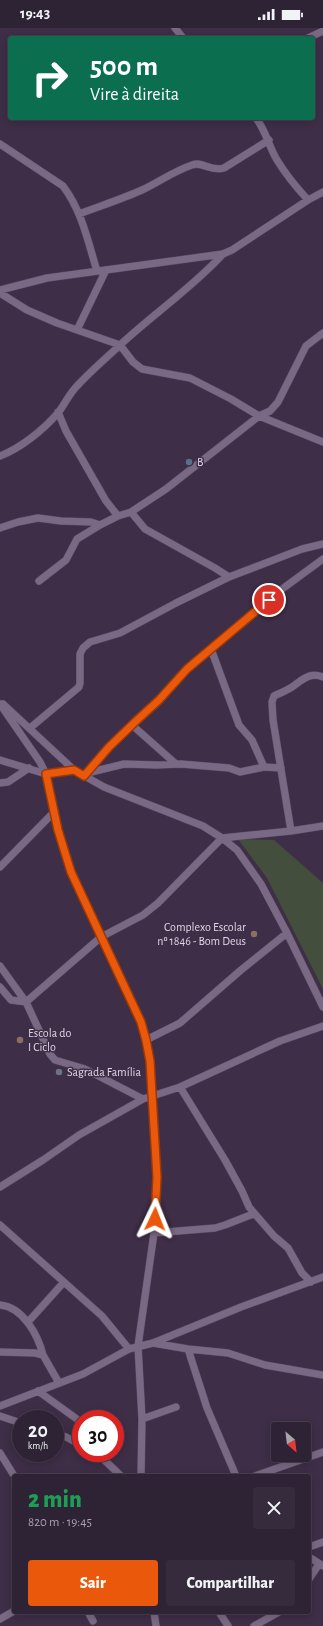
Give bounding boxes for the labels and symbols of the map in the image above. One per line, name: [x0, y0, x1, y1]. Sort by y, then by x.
place label: B: [197, 456, 203, 468]
marker: B: [184, 457, 194, 467]
pin: [252, 583, 286, 617]
place label: Complexo Escolar nº 1846 - Bom Deus: [157, 921, 246, 947]
marker: Complexo Escolar nº 1846 - Bom Deus: [249, 929, 259, 939]
place label: Escola do I Ciclo: [28, 1027, 71, 1053]
marker: Escola do I Ciclo: [15, 1035, 25, 1045]
place label: Sagrada Família: [67, 1066, 141, 1078]
marker: Sagrada Família: [54, 1067, 64, 1077]
position arrow: [134, 1198, 176, 1240]
speed limit sign: 30: [72, 1410, 124, 1462]
north arrow: [271, 1422, 311, 1462]

